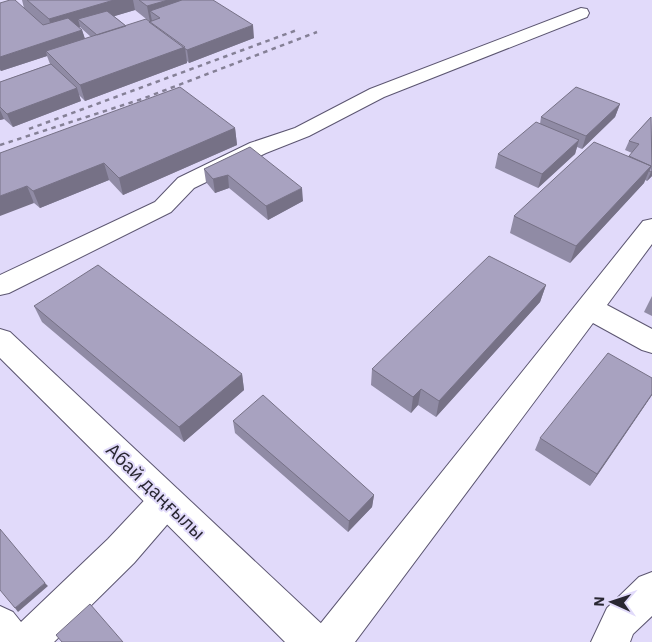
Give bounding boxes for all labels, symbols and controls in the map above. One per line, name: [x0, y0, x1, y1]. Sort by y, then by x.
street label: Абай даңғылы: [101, 438, 211, 544]
north arrow: [587, 577, 637, 627]
text: N: [590, 596, 608, 607]

